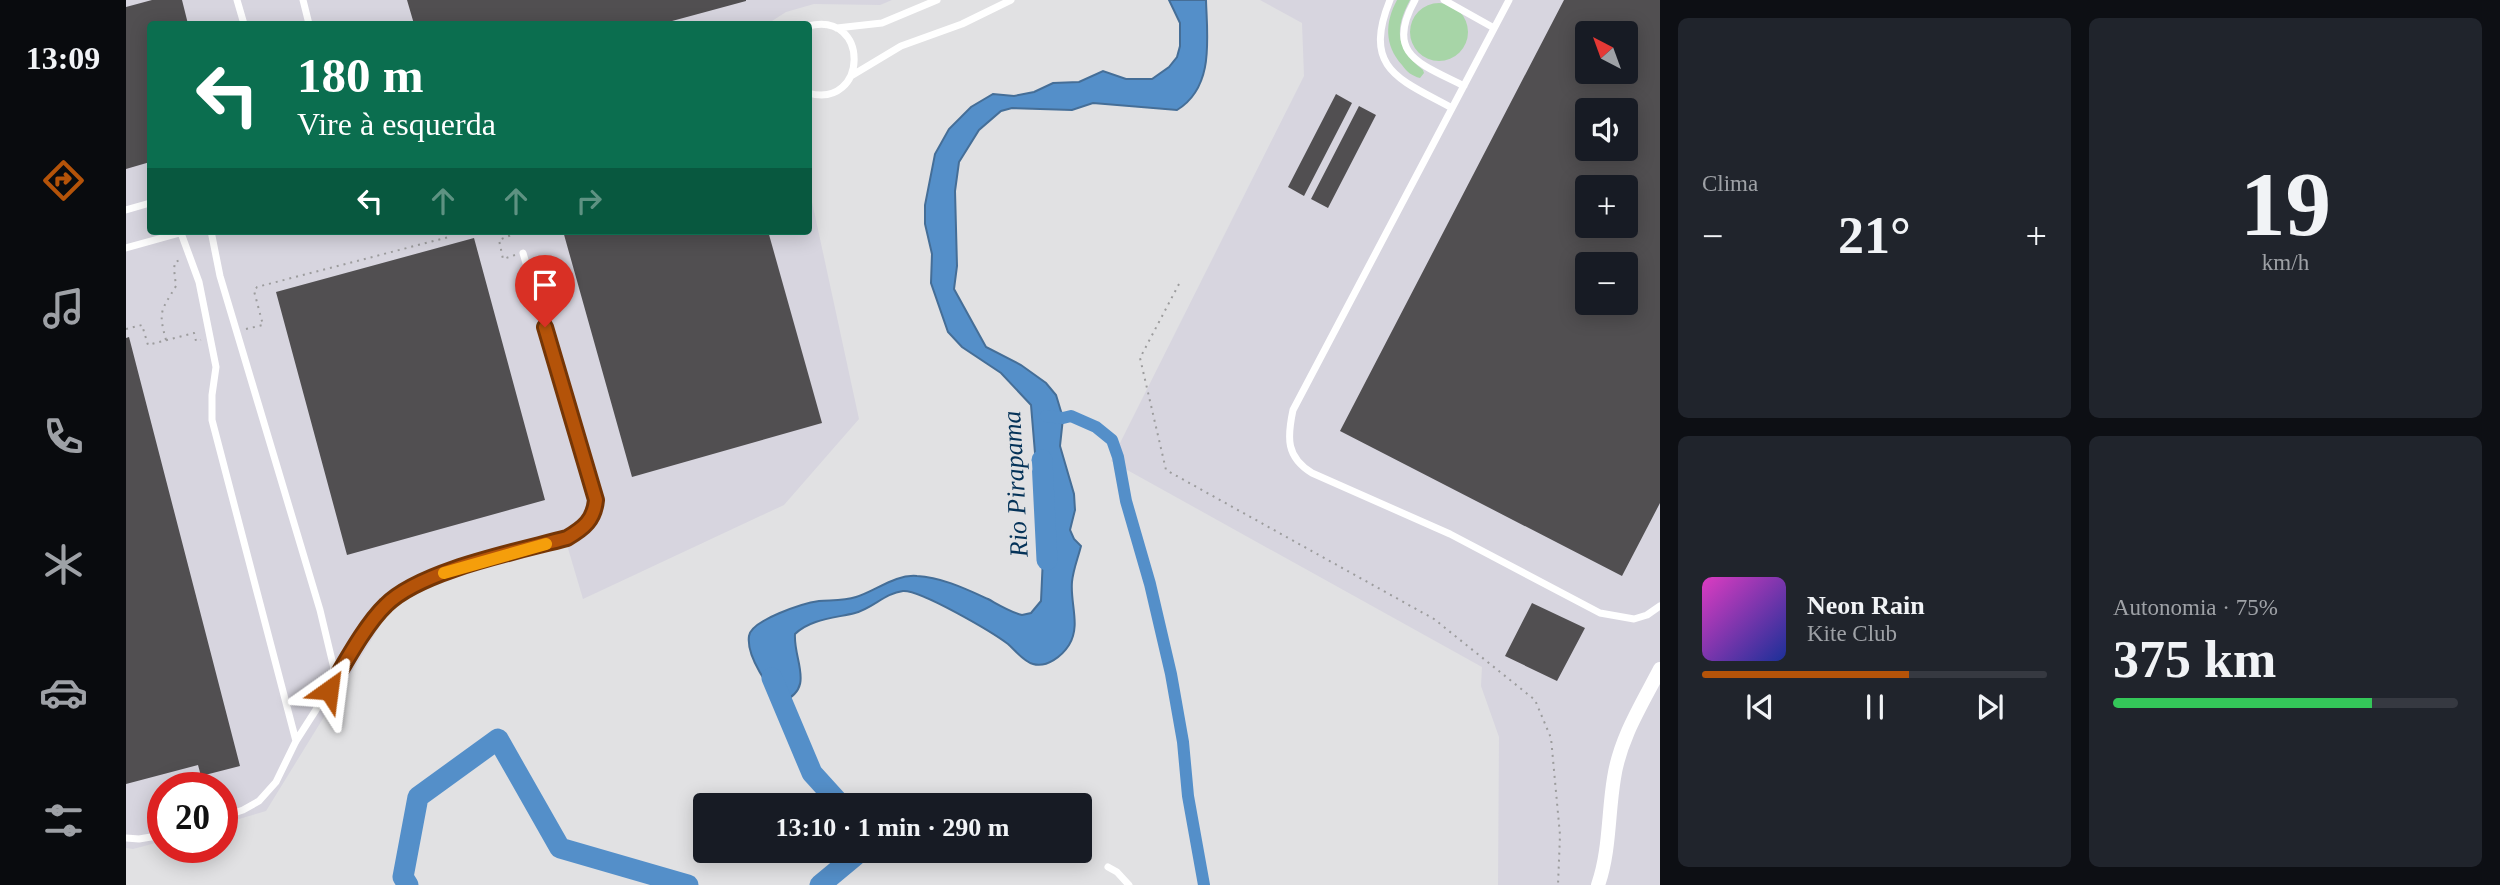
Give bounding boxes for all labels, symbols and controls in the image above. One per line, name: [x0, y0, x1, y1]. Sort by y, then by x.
north arrow: [1575, 21, 1638, 84]
map controls: [1575, 21, 1638, 315]
text: 13:09: [26, 40, 100, 76]
text: 180 m: [297, 48, 424, 103]
icon: left: [182, 49, 273, 140]
button: sound: [1575, 98, 1638, 161]
text: Vire à esquerda: [297, 106, 496, 142]
text: 19: [2240, 154, 2331, 255]
icon: directions: [39, 156, 88, 205]
text: Clima: [1702, 171, 1758, 196]
button: +: [1575, 175, 1638, 238]
icon: left: [351, 182, 389, 220]
icon: ahead: [424, 182, 462, 220]
icon: ahead: [497, 182, 535, 220]
icon: right: [570, 182, 608, 220]
text: 21°: [1838, 207, 1911, 264]
text: −: [1702, 215, 1723, 257]
text: +: [2026, 215, 2047, 257]
text: km/h: [2262, 250, 2309, 275]
button: −: [1575, 252, 1638, 315]
pin: [515, 255, 575, 327]
icon: arrive: [526, 266, 564, 304]
icon: music: [39, 284, 88, 333]
water label: Rio Pirapama: [997, 410, 1034, 559]
icon: phone: [39, 412, 88, 461]
icon: climate: [39, 540, 88, 589]
text: Neon Rain: [1807, 591, 1925, 620]
text: Autonomia · 75%: [2113, 595, 2278, 620]
text: Kite Club: [1807, 621, 1897, 646]
text: 375 km: [2113, 631, 2276, 688]
position arrow: [292, 653, 366, 727]
icon: car: [39, 668, 88, 717]
icon: previous: [1741, 688, 1779, 726]
icon: pause: [1856, 688, 1894, 726]
icon: next: [1971, 688, 2009, 726]
speed limit sign: 20: [147, 772, 238, 863]
icon: filters: [39, 796, 88, 845]
text: 13:10 · 1 min · 290 m: [776, 813, 1010, 842]

